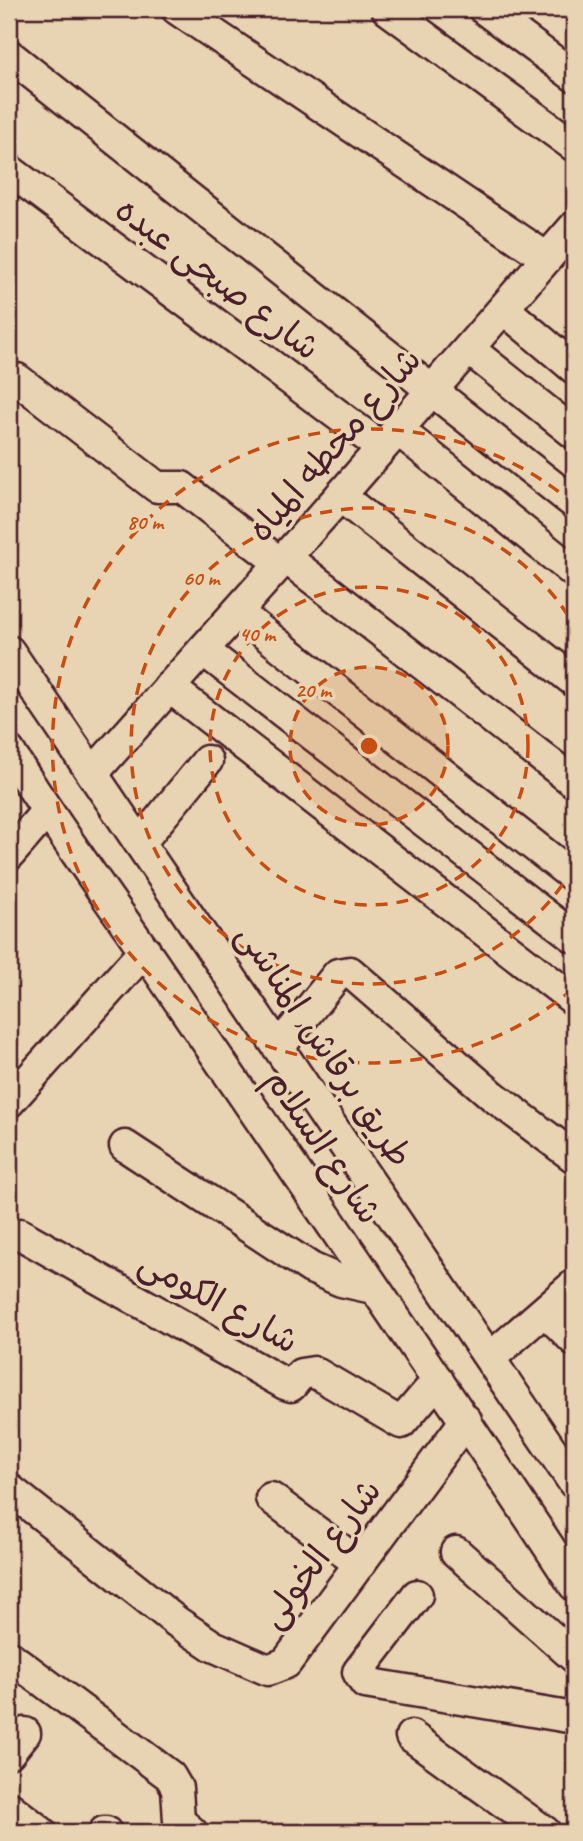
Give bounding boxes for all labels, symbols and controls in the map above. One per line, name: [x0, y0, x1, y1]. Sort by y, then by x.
street label: شارع صبحى عبده: [105, 187, 329, 372]
street label: شارع محطه المياه: [238, 338, 433, 552]
text: 80 m: [127, 509, 165, 535]
text: 60 m: [183, 565, 221, 591]
text: 40 m: [239, 621, 277, 647]
text: 20 m: [295, 677, 333, 703]
centre of rings: [357, 734, 381, 758]
street label: طريق برقاش, المناشى: [226, 915, 423, 1176]
street label: شارع السلام: [252, 1060, 392, 1235]
street label: شارع الكومى: [130, 1239, 306, 1365]
street label: شارع الخولى: [249, 1469, 393, 1638]

